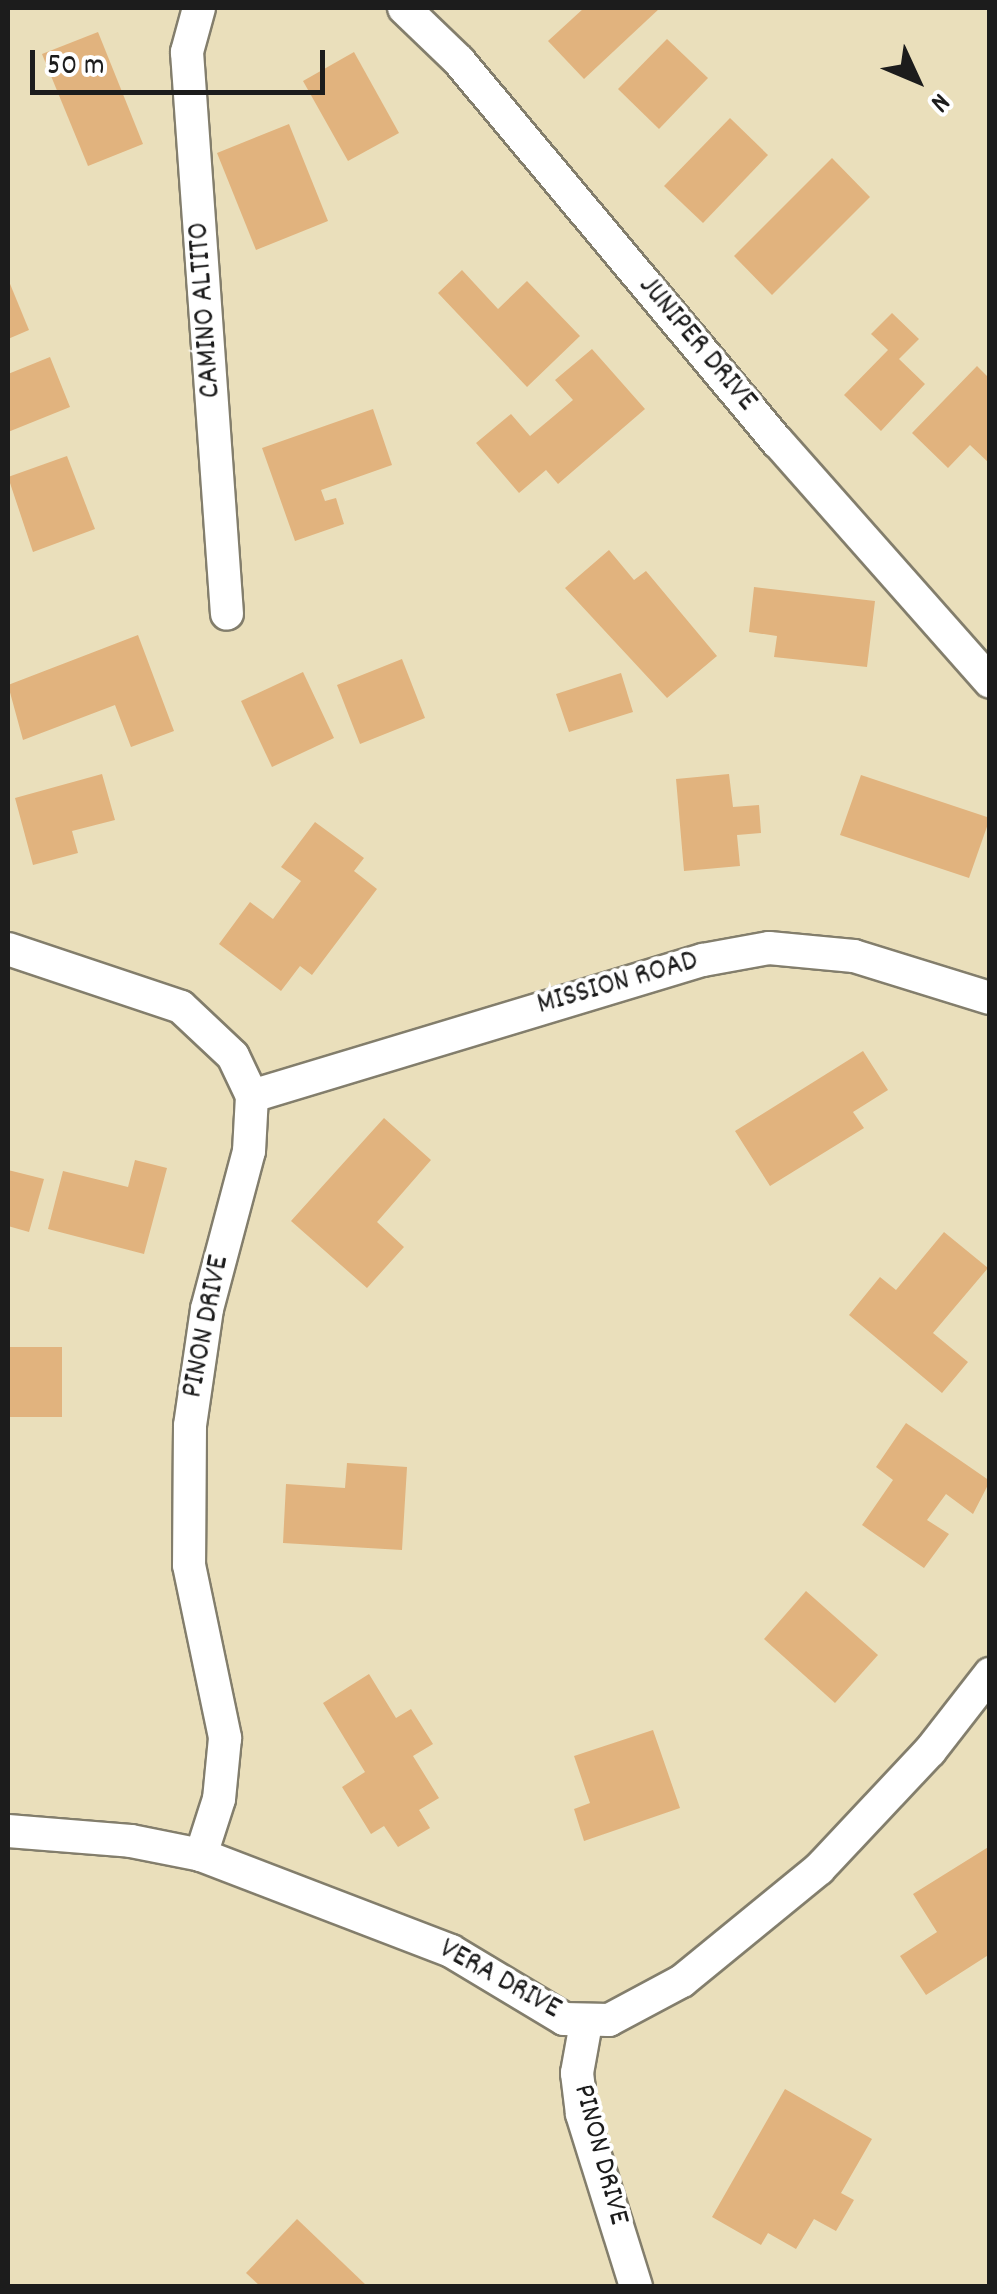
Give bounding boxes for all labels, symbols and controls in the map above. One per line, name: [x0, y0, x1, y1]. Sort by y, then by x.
scale bar: [35, 30, 330, 92]
north arrow: [867, 30, 967, 130]
text: 50 m: [47, 46, 105, 89]
text: N: [919, 82, 958, 120]
street label: CAMINO ALTITO: [183, 221, 231, 399]
street label: JUNIPER DRIVE: [629, 270, 763, 420]
street label: MISSION ROAD: [534, 945, 702, 1025]
street label: PINON DRIVE: [177, 1253, 239, 1401]
street label: VERA DRIVE: [432, 1933, 566, 2029]
street label: PINON DRIVE: [563, 2081, 635, 2229]

